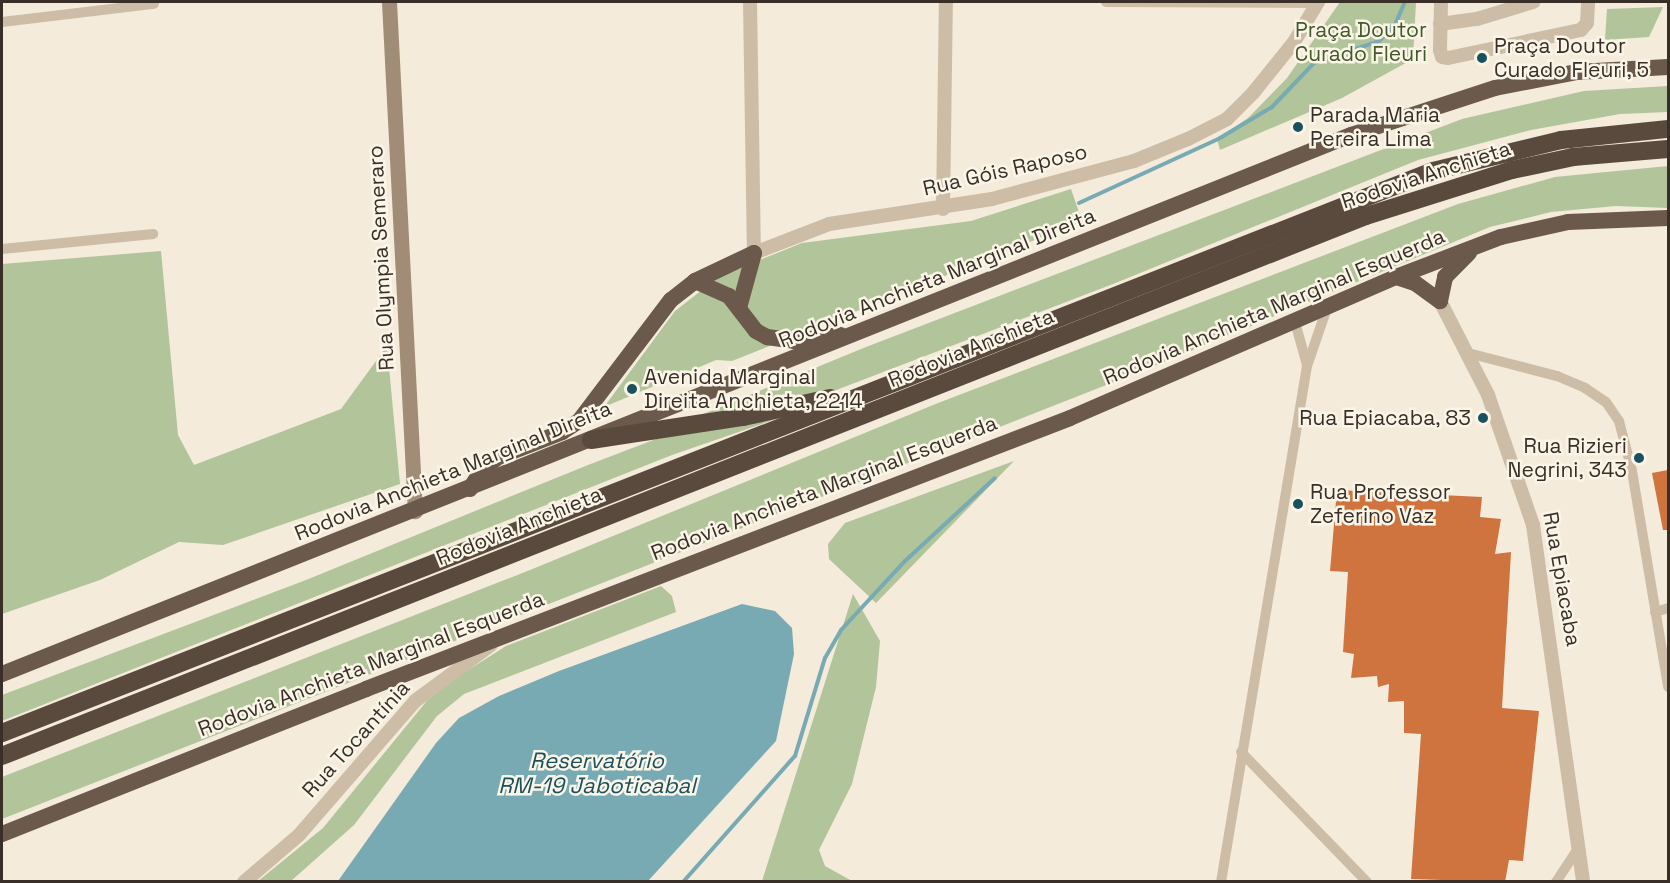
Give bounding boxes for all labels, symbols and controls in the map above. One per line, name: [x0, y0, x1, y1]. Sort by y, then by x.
park label: Praça Doutor Curado Fleuri: [1295, 17, 1427, 67]
place label: Praça Doutor Curado Fleuri, 5: [1494, 33, 1650, 83]
marker: Praça Doutor Curado Fleuri, 5: [1475, 51, 1489, 65]
place label: Parada Maria Pereira Lima: [1310, 102, 1440, 152]
marker: Parada Maria Pereira Lima: [1291, 120, 1305, 134]
street label: Rodovia Anchieta: [1338, 136, 1514, 214]
street label: Rua Góis Raposo: [920, 139, 1090, 201]
street label: Rua Olympia Semeraro: [363, 145, 399, 371]
street label: Rodovia Anchieta Marginal Direita: [775, 203, 1099, 353]
street label: Rodovia Anchieta Marginal Esquerda: [1099, 223, 1449, 391]
street label: Rodovia Anchieta: [884, 303, 1058, 393]
place label: Avenida Marginal Direita Anchieta, 2214: [644, 364, 864, 414]
marker: Avenida Marginal Direita Anchieta, 2214: [625, 382, 639, 396]
street label: Rodovia Anchieta Marginal Direita: [291, 396, 615, 546]
place label: Rua Epiacaba, 83: [1298, 405, 1471, 431]
street label: Rodovia Anchieta Marginal Esquerda: [647, 410, 1001, 566]
marker: Rua Epiacaba, 83: [1476, 411, 1490, 425]
place label: Rua Rizieri Negrini, 343: [1507, 433, 1627, 483]
marker: Rua Rizieri Negrini, 343: [1632, 451, 1646, 465]
place label: Rua Professor Zeferino Vaz: [1310, 479, 1451, 529]
street label: Rodovia Anchieta: [432, 481, 606, 571]
marker: Rua Professor Zeferino Vaz: [1291, 497, 1305, 511]
street label: Rua Epiacaba: [1538, 510, 1586, 648]
street label: Rodovia Anchieta Marginal Esquerda: [194, 586, 548, 742]
street label: Rua Tocantínia: [297, 675, 415, 803]
water label: Reservatório RM-19 Jaboticabal: [498, 747, 696, 798]

